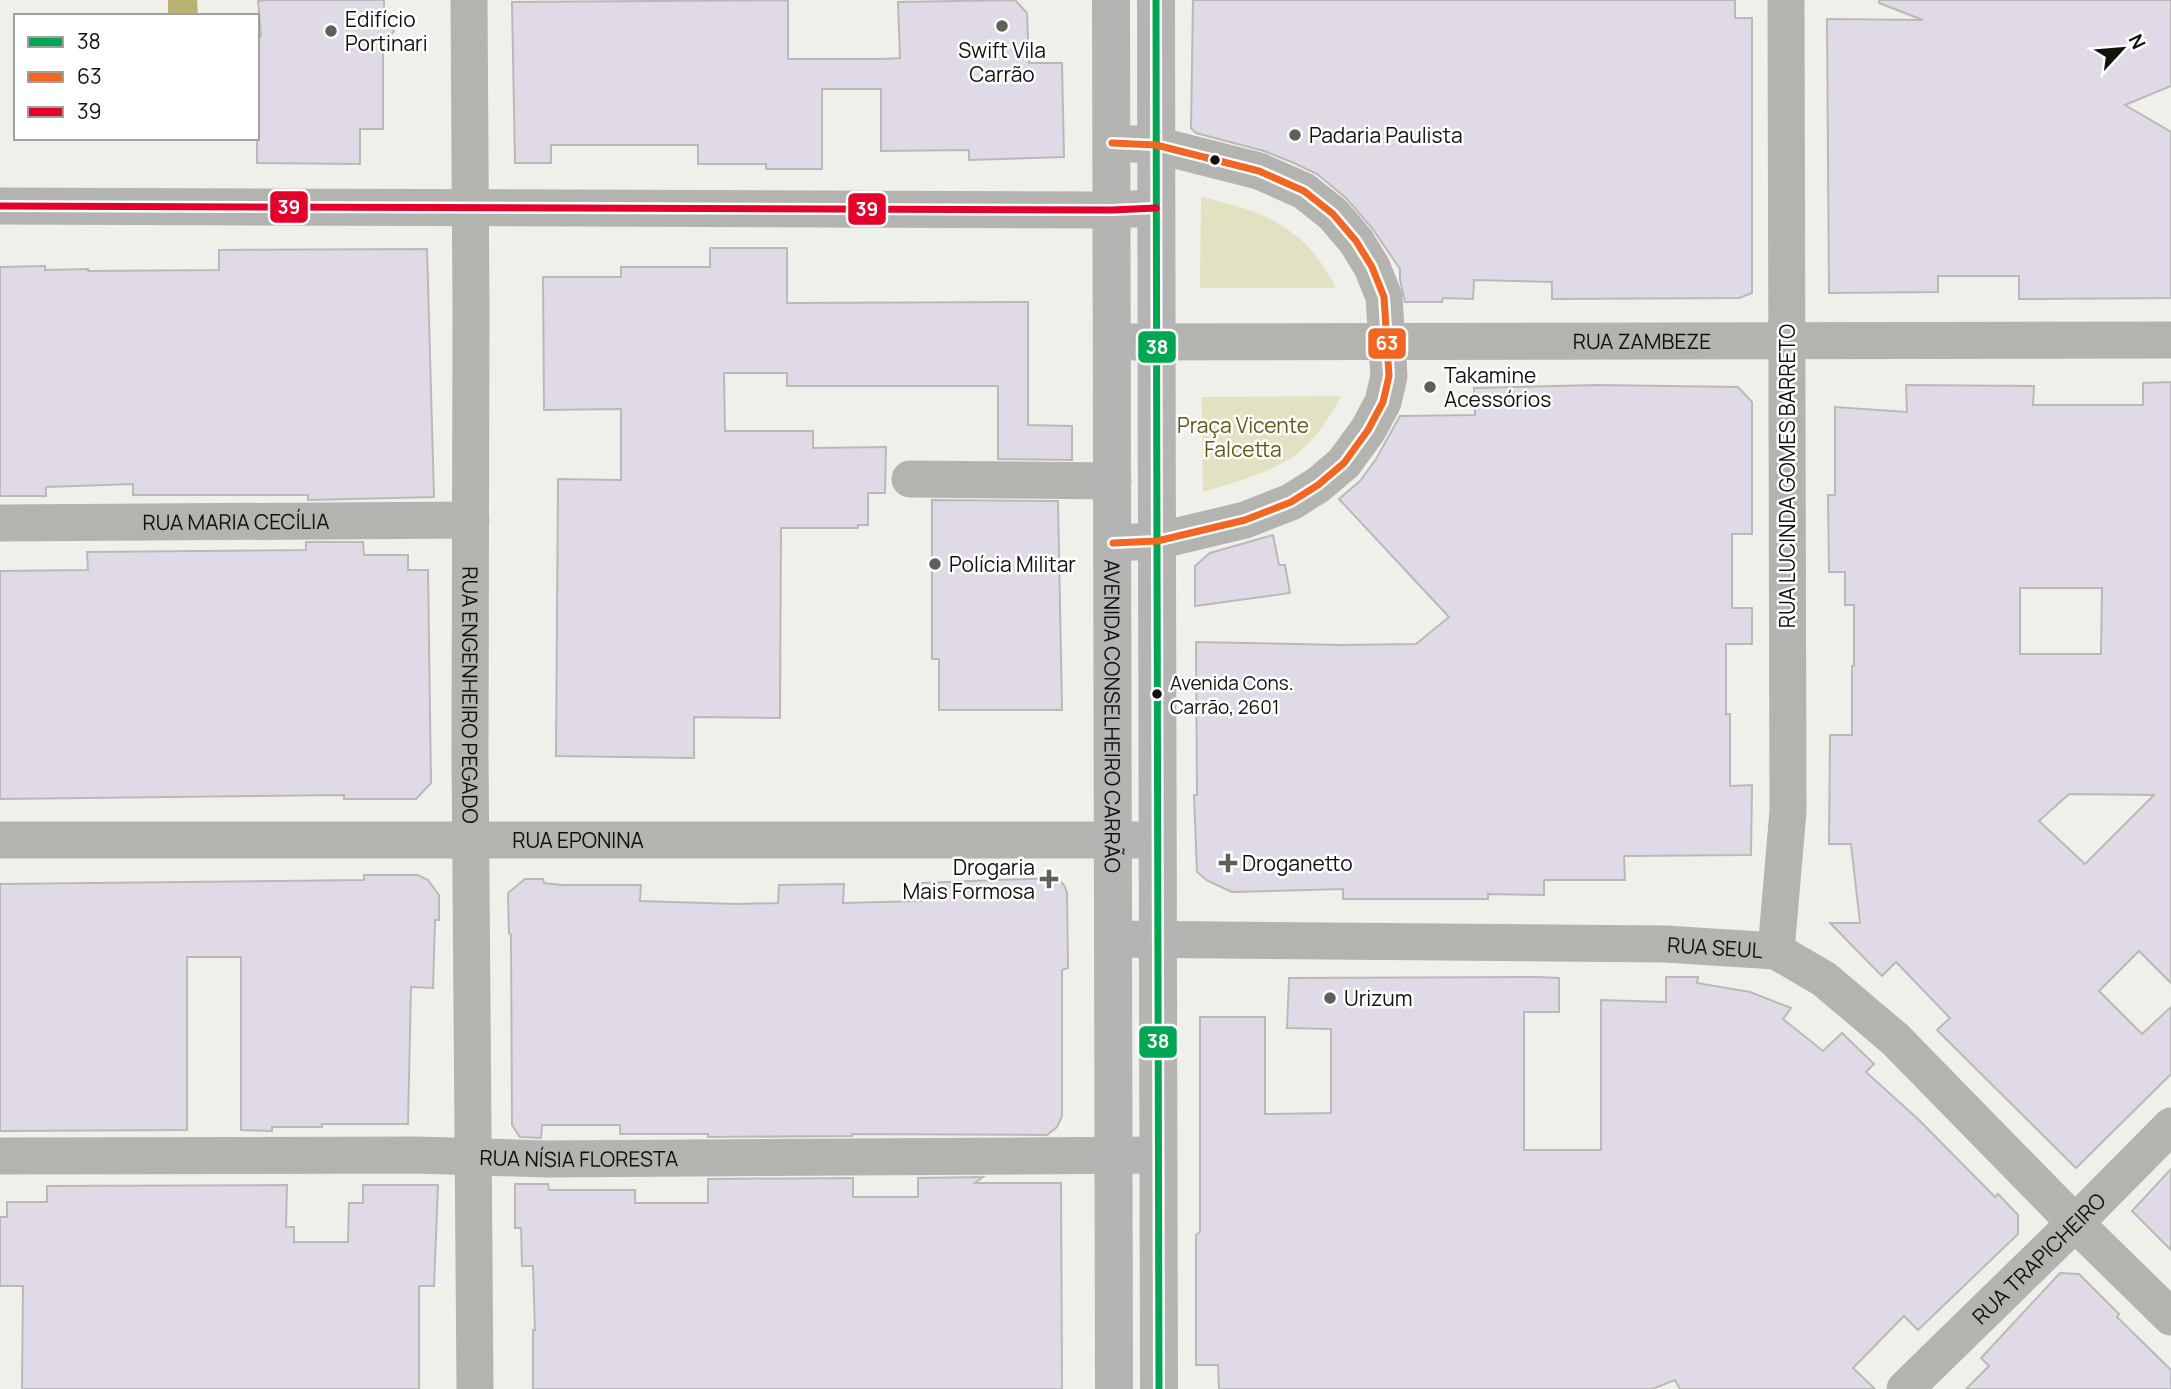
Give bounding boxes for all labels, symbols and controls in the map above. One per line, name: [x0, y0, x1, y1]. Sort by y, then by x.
place label: Edifício Portinari: [345, 5, 428, 57]
legend: [14, 14, 259, 140]
north arrow: [2087, 14, 2157, 84]
marker: Swift Vila Carrão: [994, 18, 1010, 34]
marker: Edifício Portinari: [323, 23, 339, 39]
text: 38: [77, 27, 101, 55]
text: N: [2123, 30, 2152, 53]
place label: Swift Vila Carrão: [958, 36, 1046, 88]
text: 63: [77, 62, 102, 90]
text: 39: [77, 97, 102, 125]
place label: Padaria Paulista: [1309, 121, 1463, 149]
marker: Padaria Paulista: [1287, 127, 1303, 143]
unlabelled marker: [1208, 153, 1222, 167]
line badge: 39: [269, 190, 309, 224]
line badge: 39: [847, 192, 887, 226]
text: 39: [278, 194, 300, 220]
text: 39: [856, 196, 878, 222]
street label: RUA LUCINDA GOMES BARRETO: [1773, 324, 1801, 628]
line badge: 63: [1367, 327, 1407, 360]
street label: RUA ZAMBEZE: [1573, 327, 1711, 355]
line badge: 38: [1137, 330, 1177, 364]
text: 63: [1376, 330, 1398, 356]
text: 38: [1146, 334, 1168, 360]
place label: Takamine Acessórios: [1444, 361, 1551, 413]
marker: Takamine Acessórios: [1422, 379, 1438, 395]
park label: Praça Vicente Falcetta: [1177, 411, 1309, 463]
street label: RUA MARIA CECÍLIA: [142, 507, 330, 536]
place label: Polícia Militar: [949, 550, 1076, 578]
marker: Polícia Militar: [927, 556, 943, 572]
street label: AVENIDA CONSELHEIRO CARRÃO: [1098, 559, 1127, 873]
street label: RUA ENGENHEIRO PEGADO: [456, 566, 485, 824]
place label: Avenida Cons. Carrão, 2601: [1170, 670, 1294, 720]
marker: Avenida Cons. Carrão, 2601: [1150, 687, 1164, 701]
street label: RUA EPONINA: [512, 826, 644, 854]
place label: Droganetto: [1242, 849, 1353, 877]
place label: Drogaria Mais Formosa: [903, 853, 1035, 905]
marker: Droganetto: [1220, 855, 1236, 871]
marker: Drogaria Mais Formosa: [1041, 871, 1057, 887]
street label: RUA SEUL: [1666, 930, 1764, 964]
place label: Urizum: [1344, 984, 1413, 1012]
marker: Urizum: [1322, 990, 1338, 1006]
line badge: 38: [1138, 1025, 1178, 1059]
text: 38: [1147, 1028, 1169, 1054]
street label: RUA NÍSIA FLORESTA: [479, 1143, 678, 1173]
street label: RUA TRAPICHEIRO: [1966, 1186, 2111, 1330]

